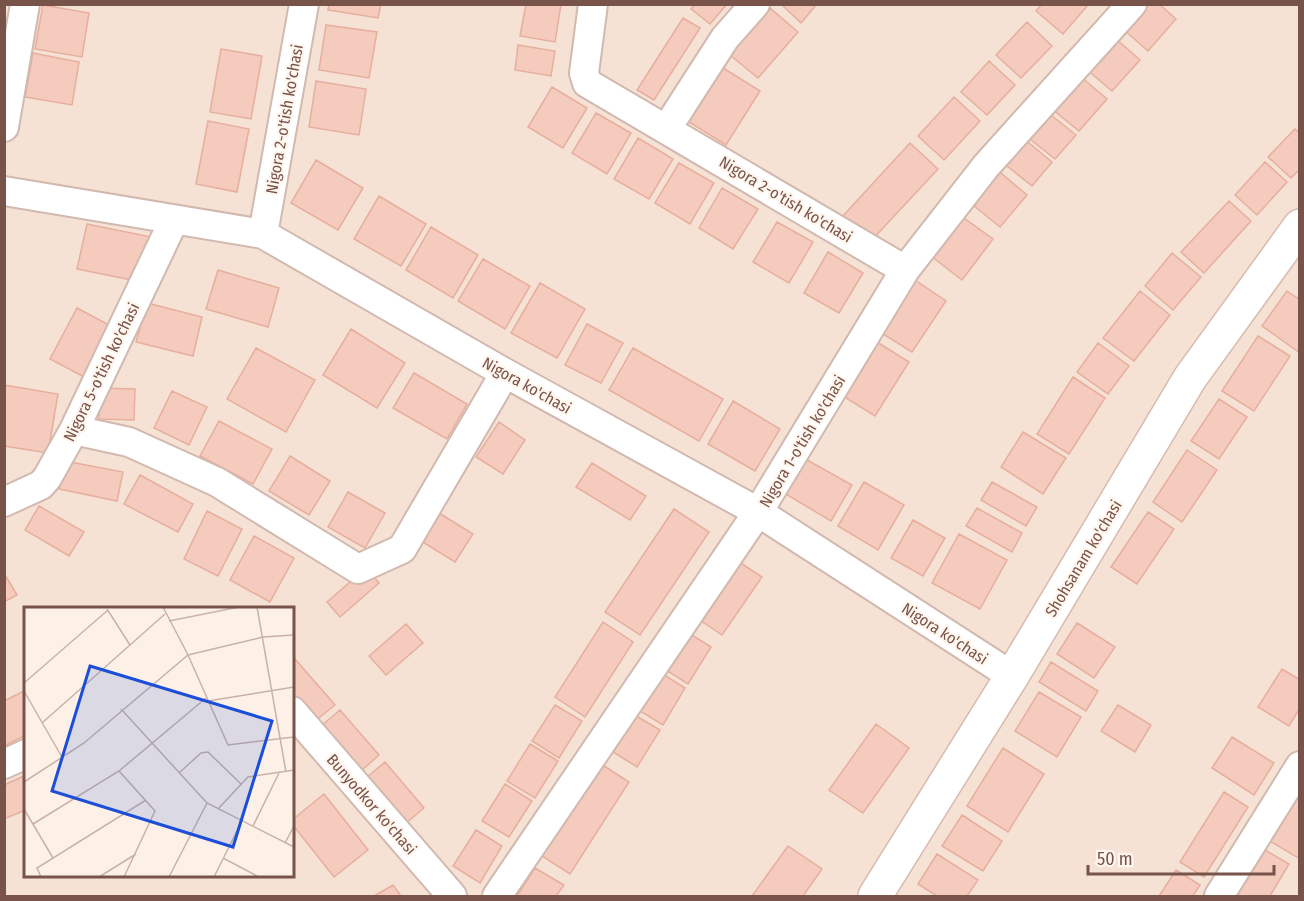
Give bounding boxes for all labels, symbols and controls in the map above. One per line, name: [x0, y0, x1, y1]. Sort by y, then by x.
street label: Nigora 2-o'tish ko'chasi: [262, 43, 307, 195]
street label: Nigora 2-o'tish ko'chasi: [716, 152, 856, 247]
street label: Nigora 5-o'tish ko'chasi: [60, 300, 143, 445]
street label: Nigora ko'chasi: [479, 353, 574, 418]
street label: Nigora 1-o'tish ko'chasi: [755, 372, 849, 511]
street label: Shohsanam ko'chasi: [1041, 497, 1126, 620]
street label: Nigora ko'chasi: [898, 599, 991, 668]
inset map: [24, 607, 294, 877]
street label: Bunyodkor ko'chasi: [323, 750, 420, 859]
scale bar: [1088, 838, 1274, 876]
text: 50 m: [1097, 848, 1133, 870]

